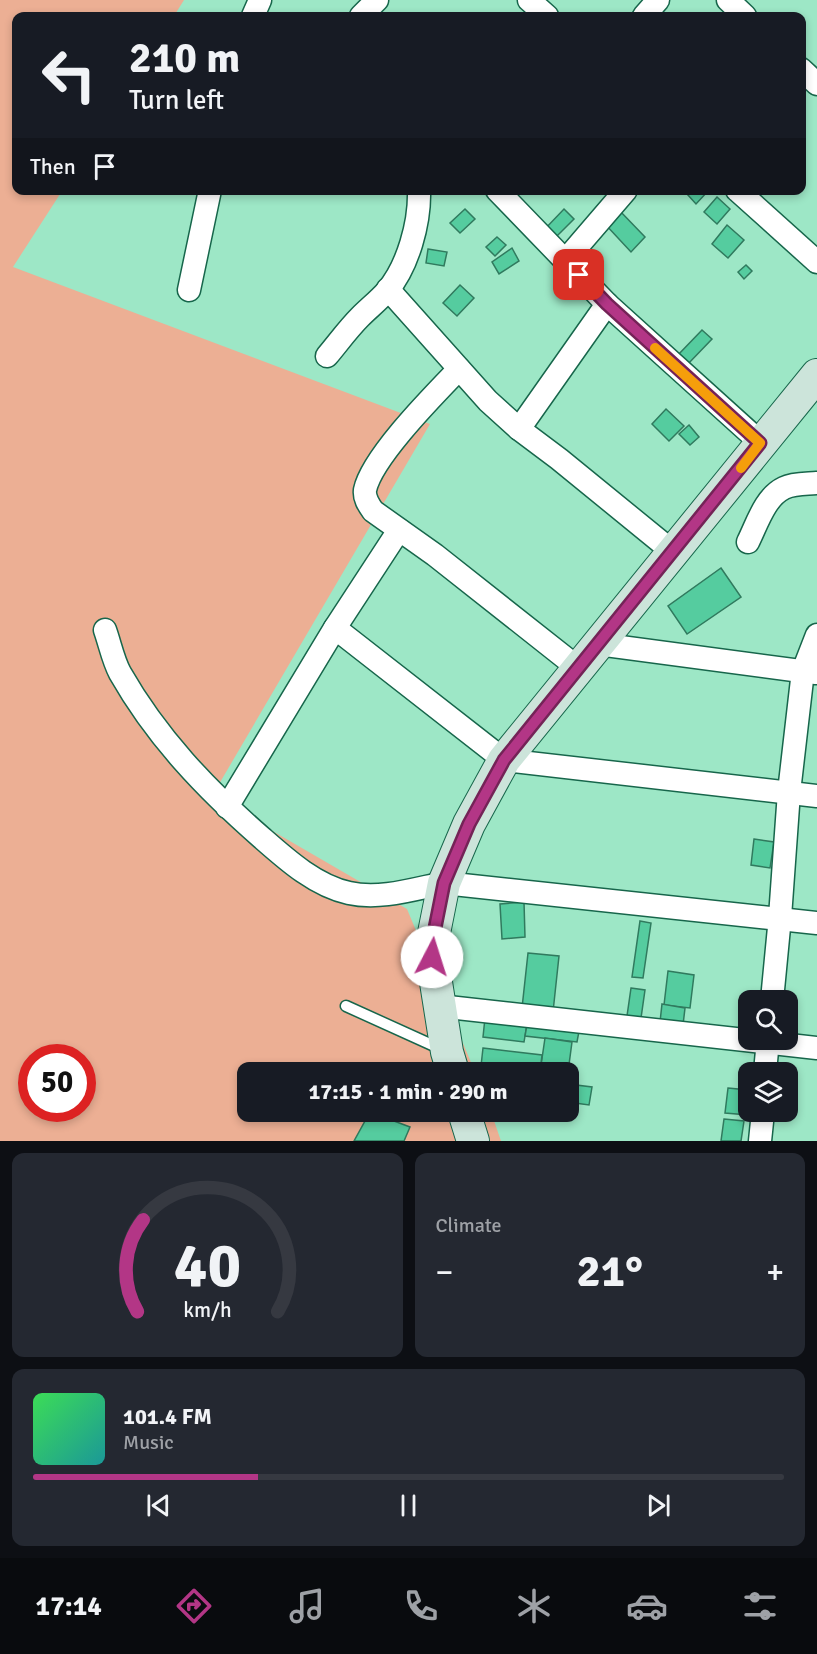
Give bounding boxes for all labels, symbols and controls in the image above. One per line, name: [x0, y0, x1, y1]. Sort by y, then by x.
text: 210 m: [129, 33, 240, 84]
icon: left: [30, 36, 108, 114]
text: Turn left: [129, 84, 224, 117]
icon: arrive: [88, 150, 121, 183]
text: Then: [30, 153, 76, 180]
pin: [553, 249, 604, 300]
icon: arrive: [562, 258, 595, 291]
position arrow: [400, 925, 464, 989]
map controls: [738, 990, 798, 1122]
button: search: [738, 990, 798, 1050]
speed limit sign: 50: [18, 1044, 96, 1122]
button: layers: [738, 1062, 798, 1122]
text: 17:15 · 1 min · 290 m: [308, 1078, 508, 1105]
text: Climate: [436, 1213, 501, 1238]
text: 40: [174, 1227, 241, 1304]
text: 21°: [576, 1244, 643, 1299]
text: −: [436, 1252, 453, 1293]
text: +: [766, 1252, 784, 1293]
text: km/h: [183, 1297, 232, 1323]
text: 101.4 FM: [123, 1403, 212, 1430]
text: Music: [123, 1430, 174, 1455]
icon: previous: [142, 1489, 175, 1522]
icon: pause: [392, 1489, 425, 1522]
icon: next: [642, 1489, 675, 1522]
icon: directions: [173, 1585, 215, 1627]
icon: music: [286, 1585, 328, 1627]
icon: phone: [400, 1585, 442, 1627]
icon: climate: [513, 1585, 555, 1627]
icon: car: [626, 1585, 668, 1627]
icon: filters: [739, 1585, 781, 1627]
text: 17:14: [36, 1590, 102, 1623]

